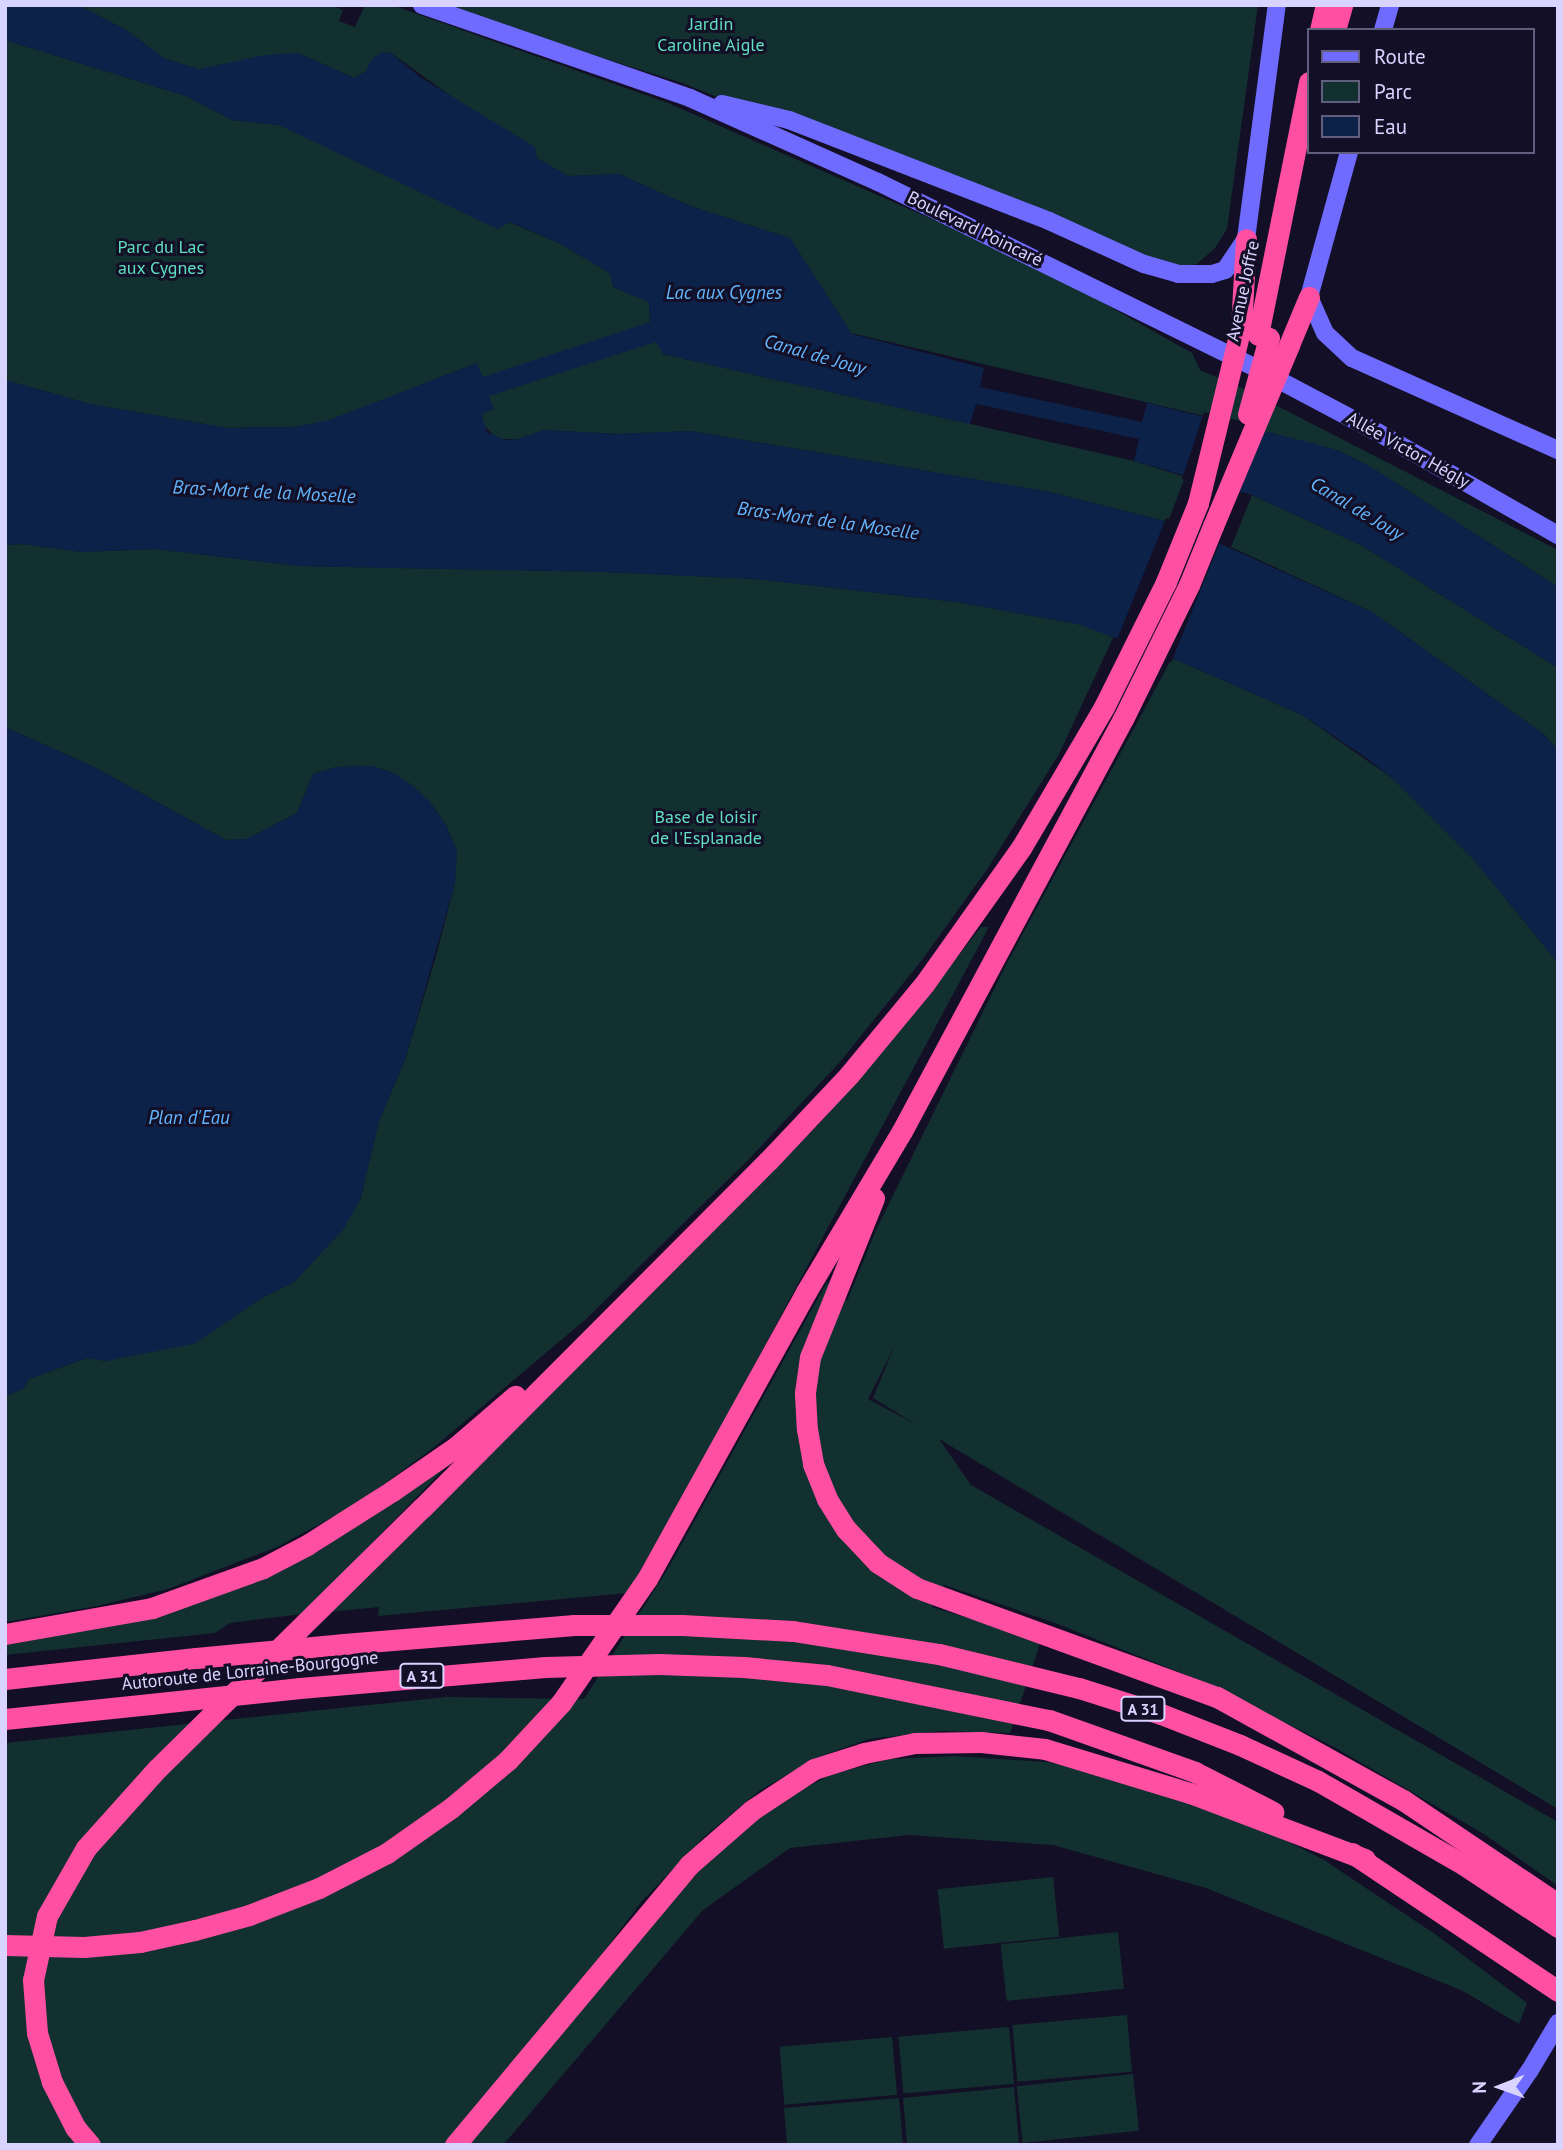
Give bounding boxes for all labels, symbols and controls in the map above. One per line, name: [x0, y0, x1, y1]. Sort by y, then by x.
park label: Jardin Caroline Aigle: [657, 14, 765, 56]
legend: [1308, 28, 1535, 154]
text: Route: [1374, 43, 1426, 70]
text: Parc: [1374, 78, 1412, 105]
text: Eau: [1374, 113, 1407, 140]
street label: Boulevard Poincaré: [904, 187, 1046, 271]
park label: Parc du Lac aux Cygnes: [117, 237, 205, 280]
street label: Avenue Joffre: [1222, 239, 1264, 343]
water label: Lac aux Cygnes: [665, 282, 783, 304]
water label: Canal de Jouy: [762, 330, 868, 380]
street label: Allée Victor Hégly: [1342, 407, 1474, 493]
water label: Canal de Jouy: [1306, 472, 1408, 546]
water label: Bras-Mort de la Moselle: [172, 476, 356, 508]
water label: Bras-Mort de la Moselle: [736, 497, 920, 545]
park label: Base de loisir de l'Esplanade: [650, 807, 762, 850]
water label: Plan d'Eau: [148, 1107, 230, 1129]
street label: Autoroute de Lorraine-Bourgogne: [121, 1647, 379, 1695]
road number: A 31: [398, 1664, 446, 1688]
road number: A 31: [1118, 1696, 1168, 1722]
north arrow: [1465, 2052, 1535, 2122]
text: N: [1467, 2081, 1491, 2094]

